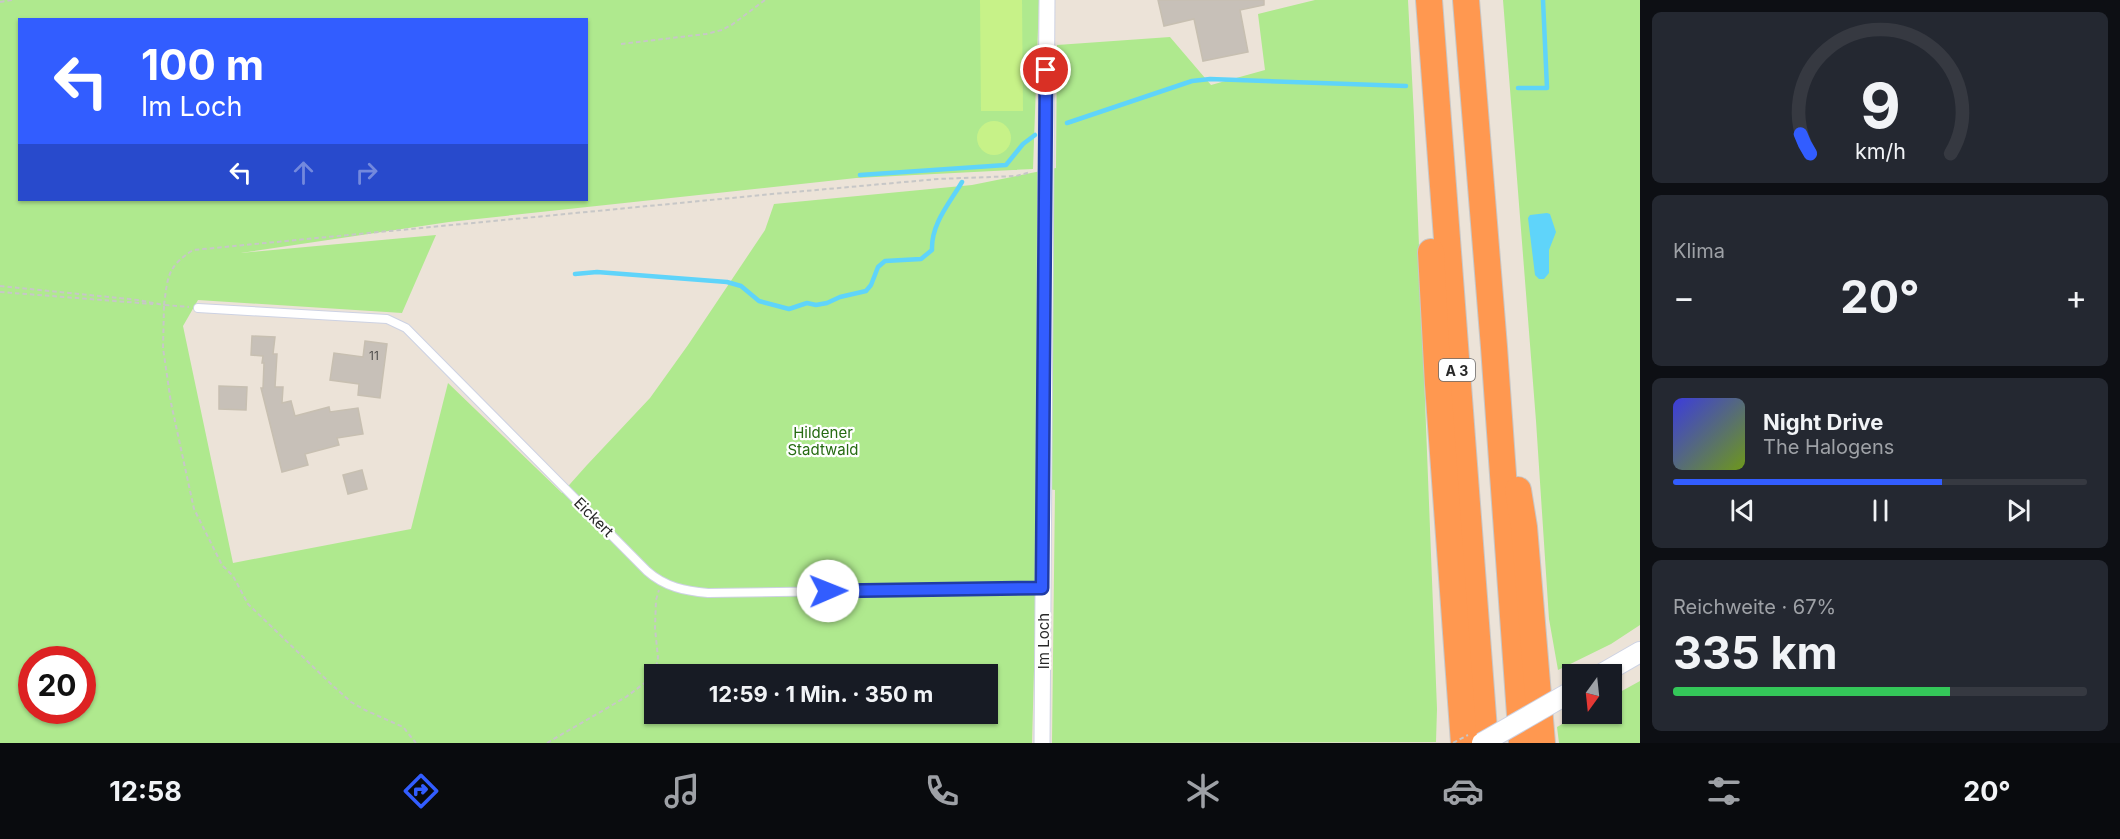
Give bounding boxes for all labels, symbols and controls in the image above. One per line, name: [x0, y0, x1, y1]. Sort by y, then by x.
text: 100 m: [141, 39, 264, 90]
icon: left: [42, 42, 120, 120]
pin: [1020, 44, 1071, 95]
icon: arrive: [1029, 53, 1062, 86]
text: 9: [1860, 69, 1900, 144]
text: Im Loch: [141, 90, 242, 123]
text: km/h: [1855, 139, 1905, 165]
icon: left: [224, 156, 257, 189]
icon: ahead: [287, 156, 320, 189]
icon: right: [350, 156, 383, 189]
text: Klima: [1673, 239, 1725, 263]
text: 20°: [1840, 269, 1920, 324]
text: −: [1673, 277, 1695, 317]
text: +: [2065, 277, 2087, 317]
house number: 11: [369, 348, 379, 363]
road number: A 3: [1439, 359, 1475, 381]
text: Night Drive: [1763, 409, 1883, 435]
park label: Hildener Stadtwald: [787, 423, 859, 459]
text: The Halogens: [1763, 435, 1894, 459]
street label: Eickert: [570, 493, 618, 541]
icon: previous: [1726, 494, 1759, 527]
icon: pause: [1864, 494, 1897, 527]
icon: next: [2002, 494, 2035, 527]
position arrow: [796, 559, 860, 623]
text: Reichweite · 67%: [1673, 595, 1836, 619]
street label: Im Loch: [1034, 613, 1053, 669]
text: 335 km: [1673, 625, 1838, 680]
speed limit sign: 20: [18, 646, 96, 724]
north arrow: [1562, 664, 1622, 724]
map controls: [1562, 664, 1622, 724]
text: 12:59 · 1 Min. · 350 m: [709, 681, 933, 707]
icon: directions: [400, 770, 442, 812]
icon: music: [661, 770, 703, 812]
icon: phone: [921, 770, 963, 812]
icon: climate: [1182, 770, 1224, 812]
icon: car: [1442, 770, 1484, 812]
icon: filters: [1703, 770, 1745, 812]
text: 12:58: [109, 775, 182, 808]
text: 20°: [1963, 775, 2011, 808]

